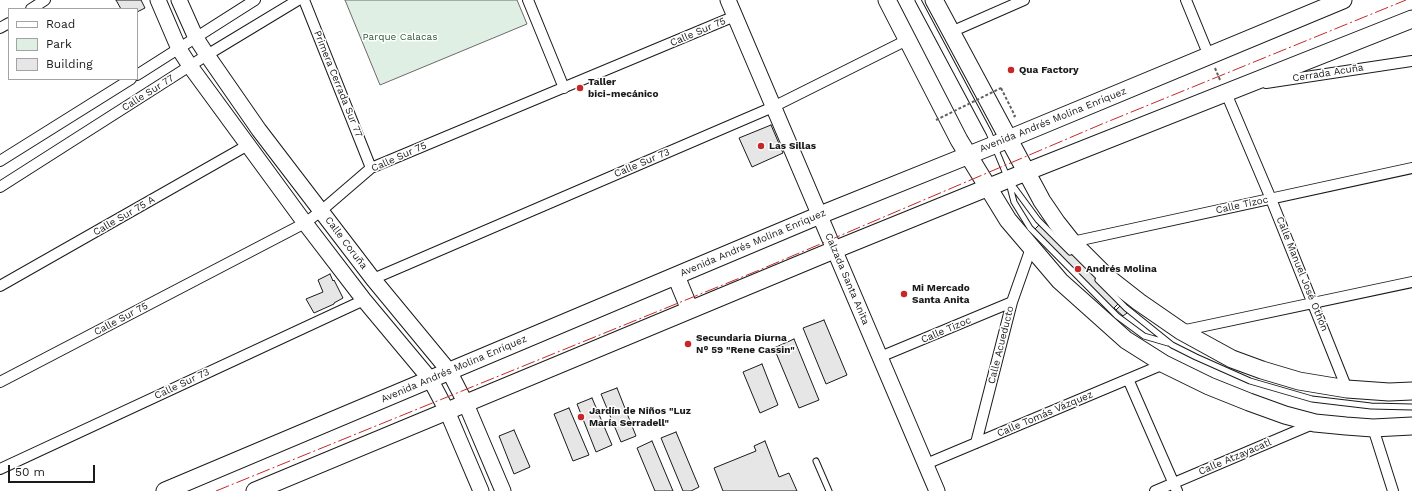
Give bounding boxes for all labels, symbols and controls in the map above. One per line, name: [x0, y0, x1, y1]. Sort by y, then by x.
legend: [8, 8, 138, 80]
street label: Calle Sur 75: [668, 15, 728, 49]
text: Road: [46, 17, 75, 31]
street label: Primera Cerrada Sur 77: [311, 29, 365, 139]
park label: Parque Calacas: [362, 31, 438, 43]
text: Park: [46, 37, 72, 51]
text: Building: [46, 57, 93, 71]
street label: Cerrada Acuña: [1292, 61, 1364, 85]
place label: Qua Factory: [1019, 64, 1079, 76]
marker: Qua Factory: [1006, 65, 1016, 75]
street label: Calle Sur 77: [120, 72, 176, 114]
place label: Taller bici-mecánico: [588, 76, 658, 100]
marker: Taller bici-mecánico: [575, 83, 585, 93]
street label: Avenida Andrés Molina Enríquez: [978, 85, 1128, 155]
street label: Calle Sur 75: [369, 139, 429, 175]
place label: Las Sillas: [769, 140, 816, 152]
marker: Las Sillas: [756, 141, 766, 151]
street label: Calle Sur 73: [612, 146, 672, 180]
street label: Calle Sur 75 A: [91, 193, 157, 239]
street label: Calle Tizoc: [1215, 194, 1269, 216]
street label: Avenida Andrés Molina Enríquez: [678, 207, 828, 279]
street label: Calle Coruña: [322, 214, 370, 272]
street label: Calle Manuel José Othón: [1273, 215, 1331, 333]
street label: Calzada Santa Anita: [822, 231, 872, 327]
place label: Andrés Molina: [1086, 263, 1157, 275]
marker: Andrés Molina: [1073, 264, 1083, 274]
place label: Mi Mercado Santa Anita: [912, 282, 970, 306]
marker: Mi Mercado Santa Anita: [899, 289, 909, 299]
street label: Calle Sur 75: [92, 300, 150, 338]
street label: Calle Acueducto: [985, 305, 1017, 385]
street label: Calle Tizoc: [919, 314, 973, 346]
place label: Secundaria Diurna N° 59 "Rene Cassin": [696, 332, 795, 356]
street label: Avenida Andrés Molina Enríquez: [379, 333, 529, 405]
marker: Secundaria Diurna N° 59 "Rene Cassin": [683, 339, 693, 349]
street label: Calle Sur 73: [153, 366, 211, 402]
street label: Calle Tomás Vázquez: [995, 388, 1095, 440]
place label: Jardín de Niños "Luz María Serradell": [589, 405, 691, 428]
marker: Jardín de Niños "Luz María Serradell": [576, 412, 586, 422]
street label: Calle Atzayacatl: [1197, 436, 1273, 478]
scale bar: [10, 457, 97, 483]
text: 50 m: [15, 465, 45, 479]

